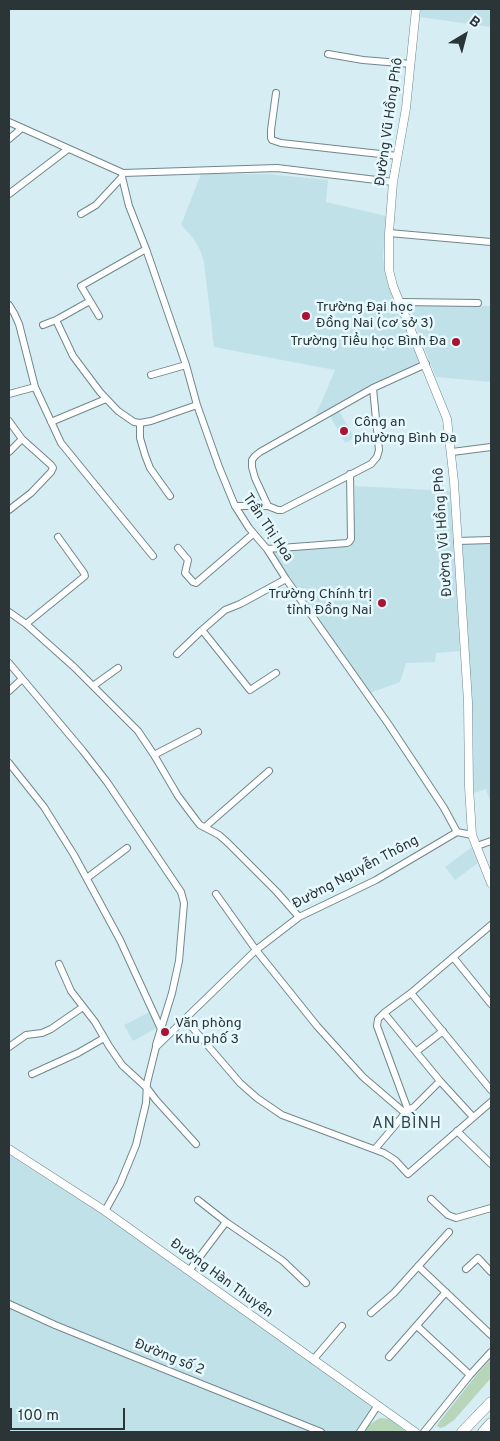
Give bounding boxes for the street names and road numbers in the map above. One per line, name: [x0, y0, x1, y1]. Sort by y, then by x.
street label: Đường Vũ Hồng Phô: [373, 57, 407, 187]
street label: Đường Vũ Hồng Phô: [431, 467, 457, 597]
street label: Trần Thị Hoa: [238, 491, 296, 565]
street label: Đường Nguyễn Thông: [290, 833, 422, 913]
street label: Đường Hàn Thuyên: [166, 1236, 276, 1322]
street label: Đường số 2: [132, 1336, 206, 1380]

